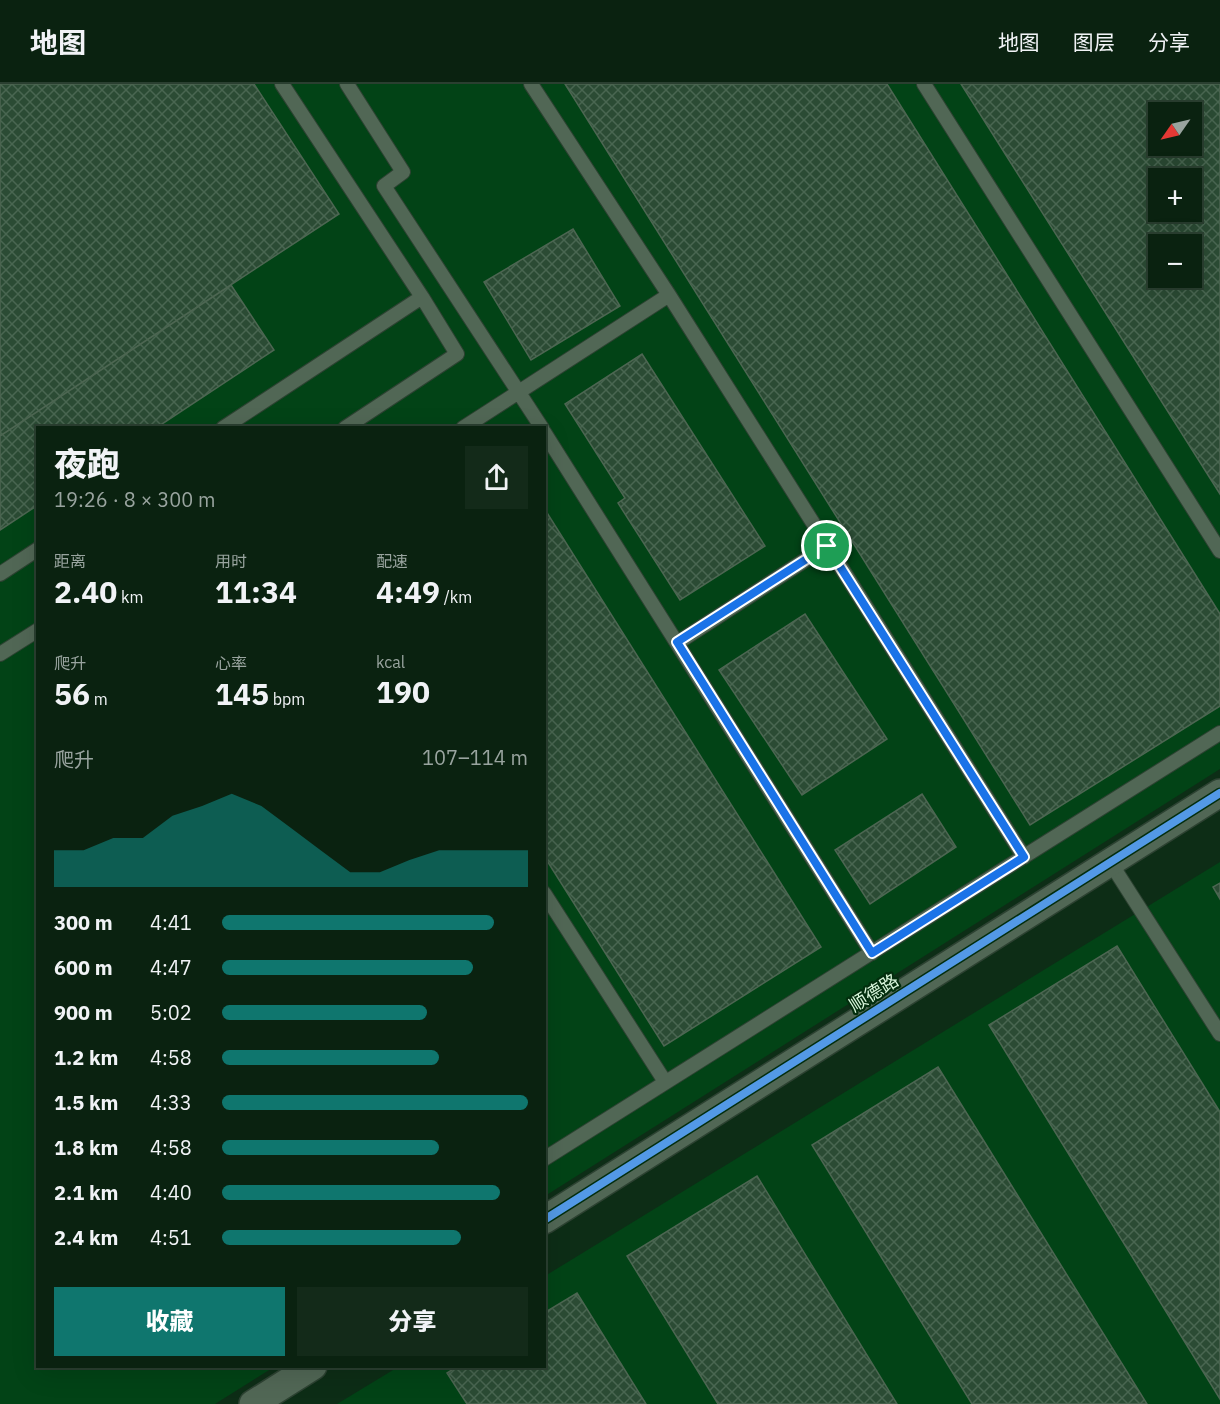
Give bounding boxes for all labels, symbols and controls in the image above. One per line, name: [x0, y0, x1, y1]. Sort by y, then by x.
text: 地图: [30, 24, 86, 61]
text: 地图: [998, 28, 1040, 56]
text: 图层: [1073, 28, 1115, 56]
text: 分享: [1148, 28, 1190, 56]
north arrow: [1148, 102, 1202, 156]
map controls: [1148, 102, 1202, 288]
button: +: [1148, 168, 1202, 222]
button: −: [1148, 234, 1202, 288]
text: 夜跑: [54, 442, 120, 485]
button: share: [465, 446, 528, 509]
text: 19:26 · 8 × 300 m: [54, 486, 215, 513]
pin: [801, 520, 852, 571]
icon: arrive: [810, 529, 843, 562]
text: 距离: [54, 551, 86, 571]
text: 用时: [215, 551, 247, 571]
text: 配速: [376, 551, 408, 571]
text: 2.40: [54, 572, 117, 611]
text: 11:34: [215, 572, 297, 611]
text: 4:49: [376, 572, 440, 611]
text: km: [117, 587, 144, 607]
text: /km: [440, 587, 472, 607]
text: kcal: [376, 652, 405, 672]
text: 爬升: [54, 653, 86, 673]
text: 心率: [215, 653, 247, 673]
text: 190: [376, 672, 430, 711]
text: 56: [54, 674, 90, 713]
text: 145: [215, 674, 269, 713]
text: m: [90, 689, 108, 709]
text: bpm: [269, 689, 305, 709]
text: 107–114 m: [422, 744, 528, 771]
text: 爬升: [54, 746, 94, 773]
text: 300 m: [54, 909, 113, 936]
text: 4:41: [150, 909, 192, 936]
text: 600 m: [54, 954, 113, 981]
text: 4:47: [150, 954, 192, 981]
street label: 顺德路: [845, 969, 903, 1017]
text: 900 m: [54, 999, 113, 1026]
text: 5:02: [150, 999, 192, 1026]
text: 1.2 km: [54, 1044, 118, 1071]
text: 4:58: [150, 1044, 192, 1071]
text: 1.5 km: [54, 1089, 118, 1116]
text: 4:33: [150, 1089, 192, 1116]
text: 1.8 km: [54, 1134, 118, 1161]
text: 4:58: [150, 1134, 192, 1161]
text: 2.1 km: [54, 1179, 118, 1206]
text: 4:40: [150, 1179, 192, 1206]
text: 2.4 km: [54, 1224, 118, 1251]
text: 4:51: [150, 1224, 192, 1251]
button: 收藏: [54, 1287, 285, 1356]
button: 分享: [297, 1287, 528, 1356]

